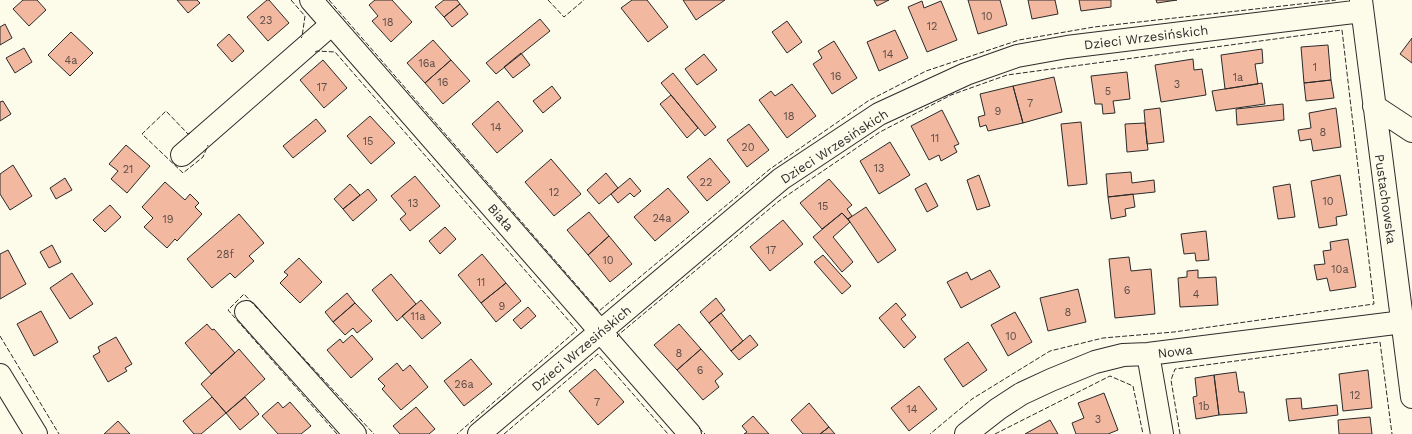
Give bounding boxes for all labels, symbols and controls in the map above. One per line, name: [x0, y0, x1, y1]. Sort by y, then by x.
house number: 10: [981, 10, 993, 23]
house number: 23: [260, 14, 272, 27]
house number: 18: [382, 16, 394, 29]
house number: 12: [927, 20, 937, 33]
street label: Dzieci Wrzesińskich: [1083, 22, 1209, 53]
house number: 14: [882, 48, 894, 61]
house number: 4a: [65, 54, 77, 67]
house number: 16a: [418, 57, 436, 70]
house number: 1: [1313, 61, 1317, 74]
house number: 16: [831, 70, 842, 83]
house number: 1a: [1233, 71, 1243, 84]
house number: 16: [438, 76, 449, 89]
house number: 3: [1174, 78, 1180, 91]
house number: 17: [317, 81, 327, 94]
house number: 5: [1105, 85, 1111, 98]
house number: 7: [1027, 97, 1033, 110]
house number: 9: [995, 105, 1002, 118]
street label: Dzieci Wrzesińskich: [778, 106, 891, 187]
house number: 18: [783, 110, 795, 123]
house number: 14: [490, 121, 502, 134]
house number: 8: [1320, 126, 1327, 139]
house number: 11: [931, 132, 939, 145]
house number: 15: [363, 135, 373, 148]
house number: 20: [741, 141, 755, 154]
street label: Pustachowska: [1372, 153, 1399, 246]
house number: 13: [874, 162, 884, 175]
house number: 21: [123, 163, 133, 176]
house number: 22: [700, 176, 712, 189]
house number: 12: [549, 186, 559, 199]
house number: 10: [1322, 195, 1334, 208]
house number: 13: [408, 197, 418, 210]
house number: 15: [818, 200, 828, 213]
street label: Biała: [485, 201, 517, 235]
house number: 24a: [652, 212, 672, 225]
house number: 19: [162, 213, 174, 226]
house number: 17: [766, 244, 776, 257]
house number: 28f: [216, 248, 234, 261]
house number: 10: [602, 254, 614, 267]
house number: 10a: [1331, 263, 1349, 276]
house number: 11: [477, 276, 485, 289]
house number: 6: [1124, 284, 1131, 297]
house number: 4: [1193, 288, 1200, 301]
house number: 9: [499, 300, 506, 313]
street label: Dzieci Wrzesińskich: [529, 302, 634, 394]
house number: 8: [1065, 306, 1072, 319]
house number: 11a: [411, 310, 425, 323]
house number: 10: [1005, 330, 1017, 343]
street label: Nowa: [1157, 342, 1194, 361]
house number: 8: [676, 347, 683, 360]
house number: 6: [697, 364, 704, 377]
house number: 26a: [454, 378, 474, 391]
house number: 12: [1350, 389, 1360, 402]
house number: 7: [594, 396, 600, 409]
house number: 1b: [1198, 400, 1210, 413]
house number: 14: [906, 403, 918, 416]
house number: 3: [1095, 413, 1101, 426]

